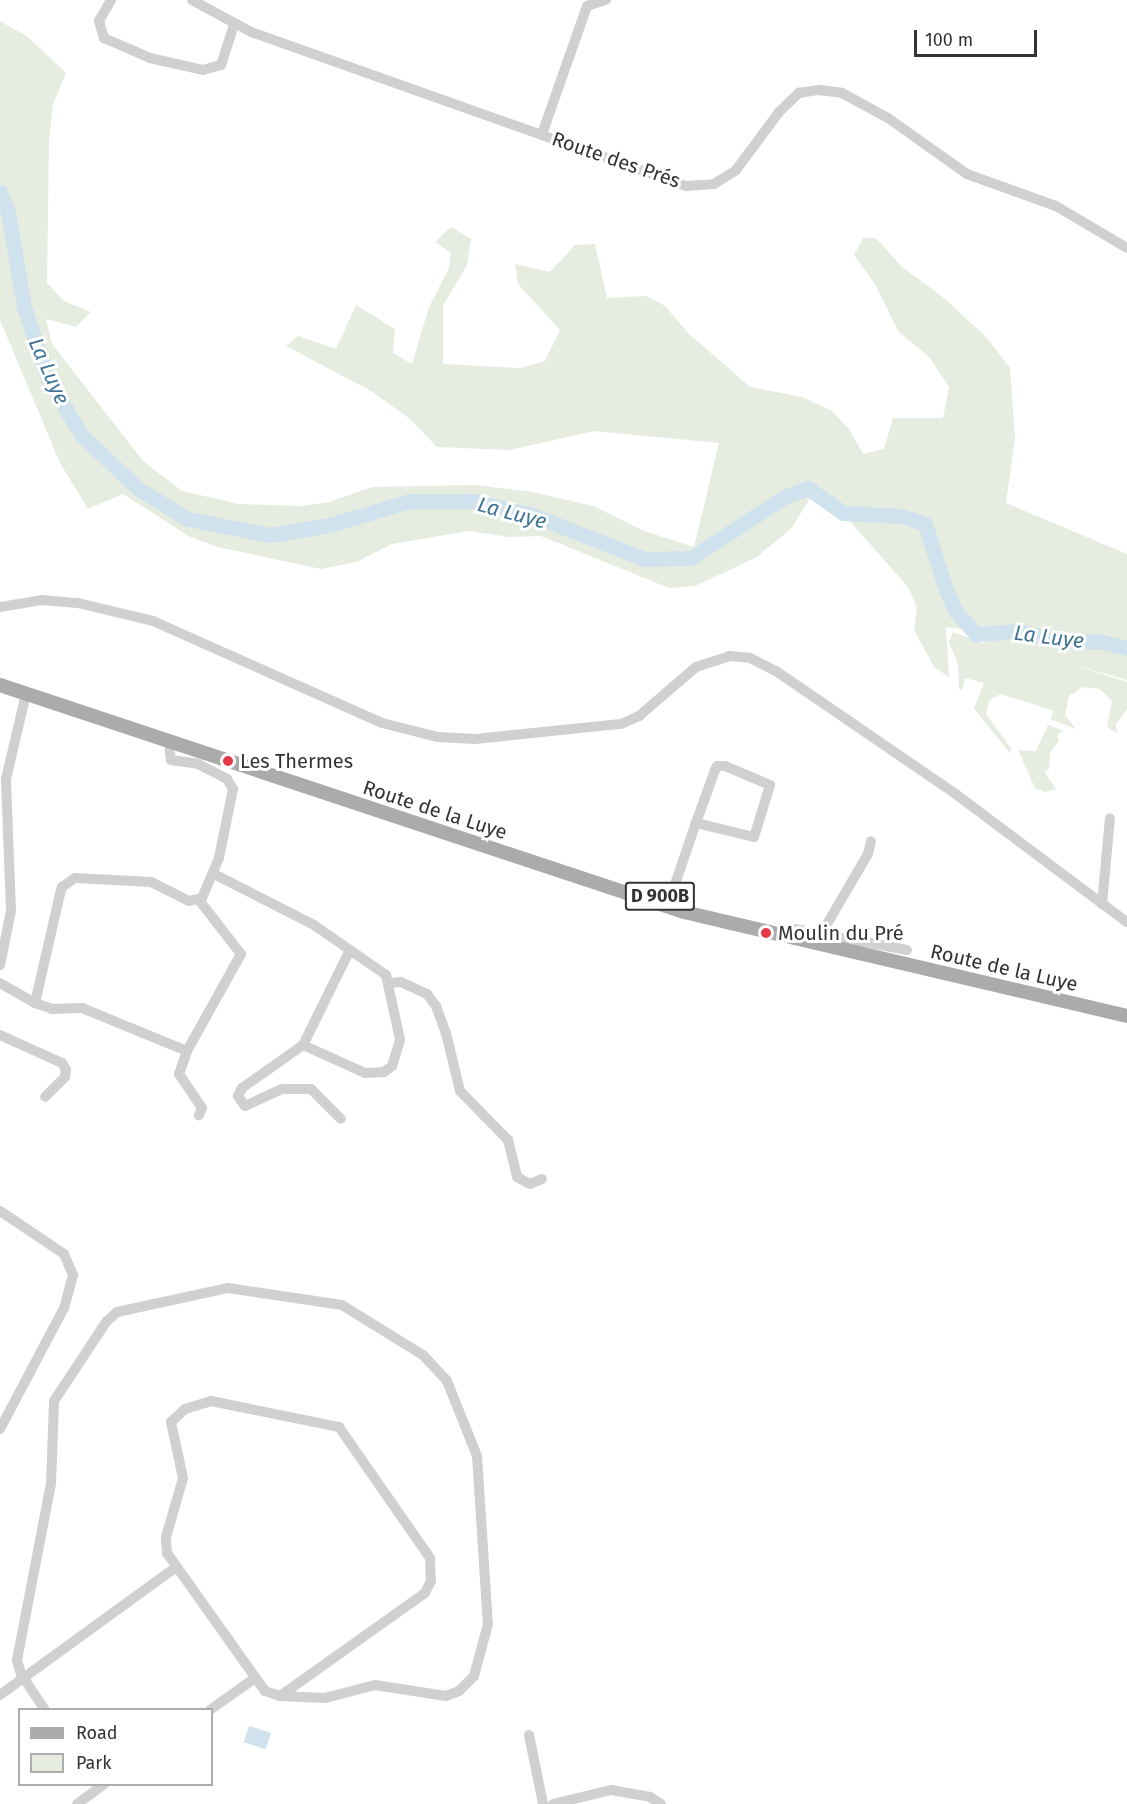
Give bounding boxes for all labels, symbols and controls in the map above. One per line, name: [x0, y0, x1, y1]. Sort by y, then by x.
scale bar: [917, 18, 1040, 56]
text: 100 m: [925, 29, 973, 51]
street label: Route des Prés: [549, 127, 683, 193]
water label: La Luye: [23, 334, 75, 408]
water label: La Luye: [475, 492, 549, 534]
water label: La Luye: [1013, 620, 1085, 654]
place label: Les Thermes: [240, 749, 353, 773]
marker: Les Thermes: [221, 754, 235, 768]
street label: Route de la Luye: [360, 775, 510, 845]
road number: D 900B: [624, 881, 696, 911]
place label: Moulin du Pré: [778, 921, 904, 945]
marker: Moulin du Pré: [759, 926, 773, 940]
street label: Route de la Luye: [928, 939, 1080, 997]
legend: [18, 1708, 213, 1786]
text: Road: [76, 1722, 118, 1744]
text: Park: [76, 1752, 111, 1774]

